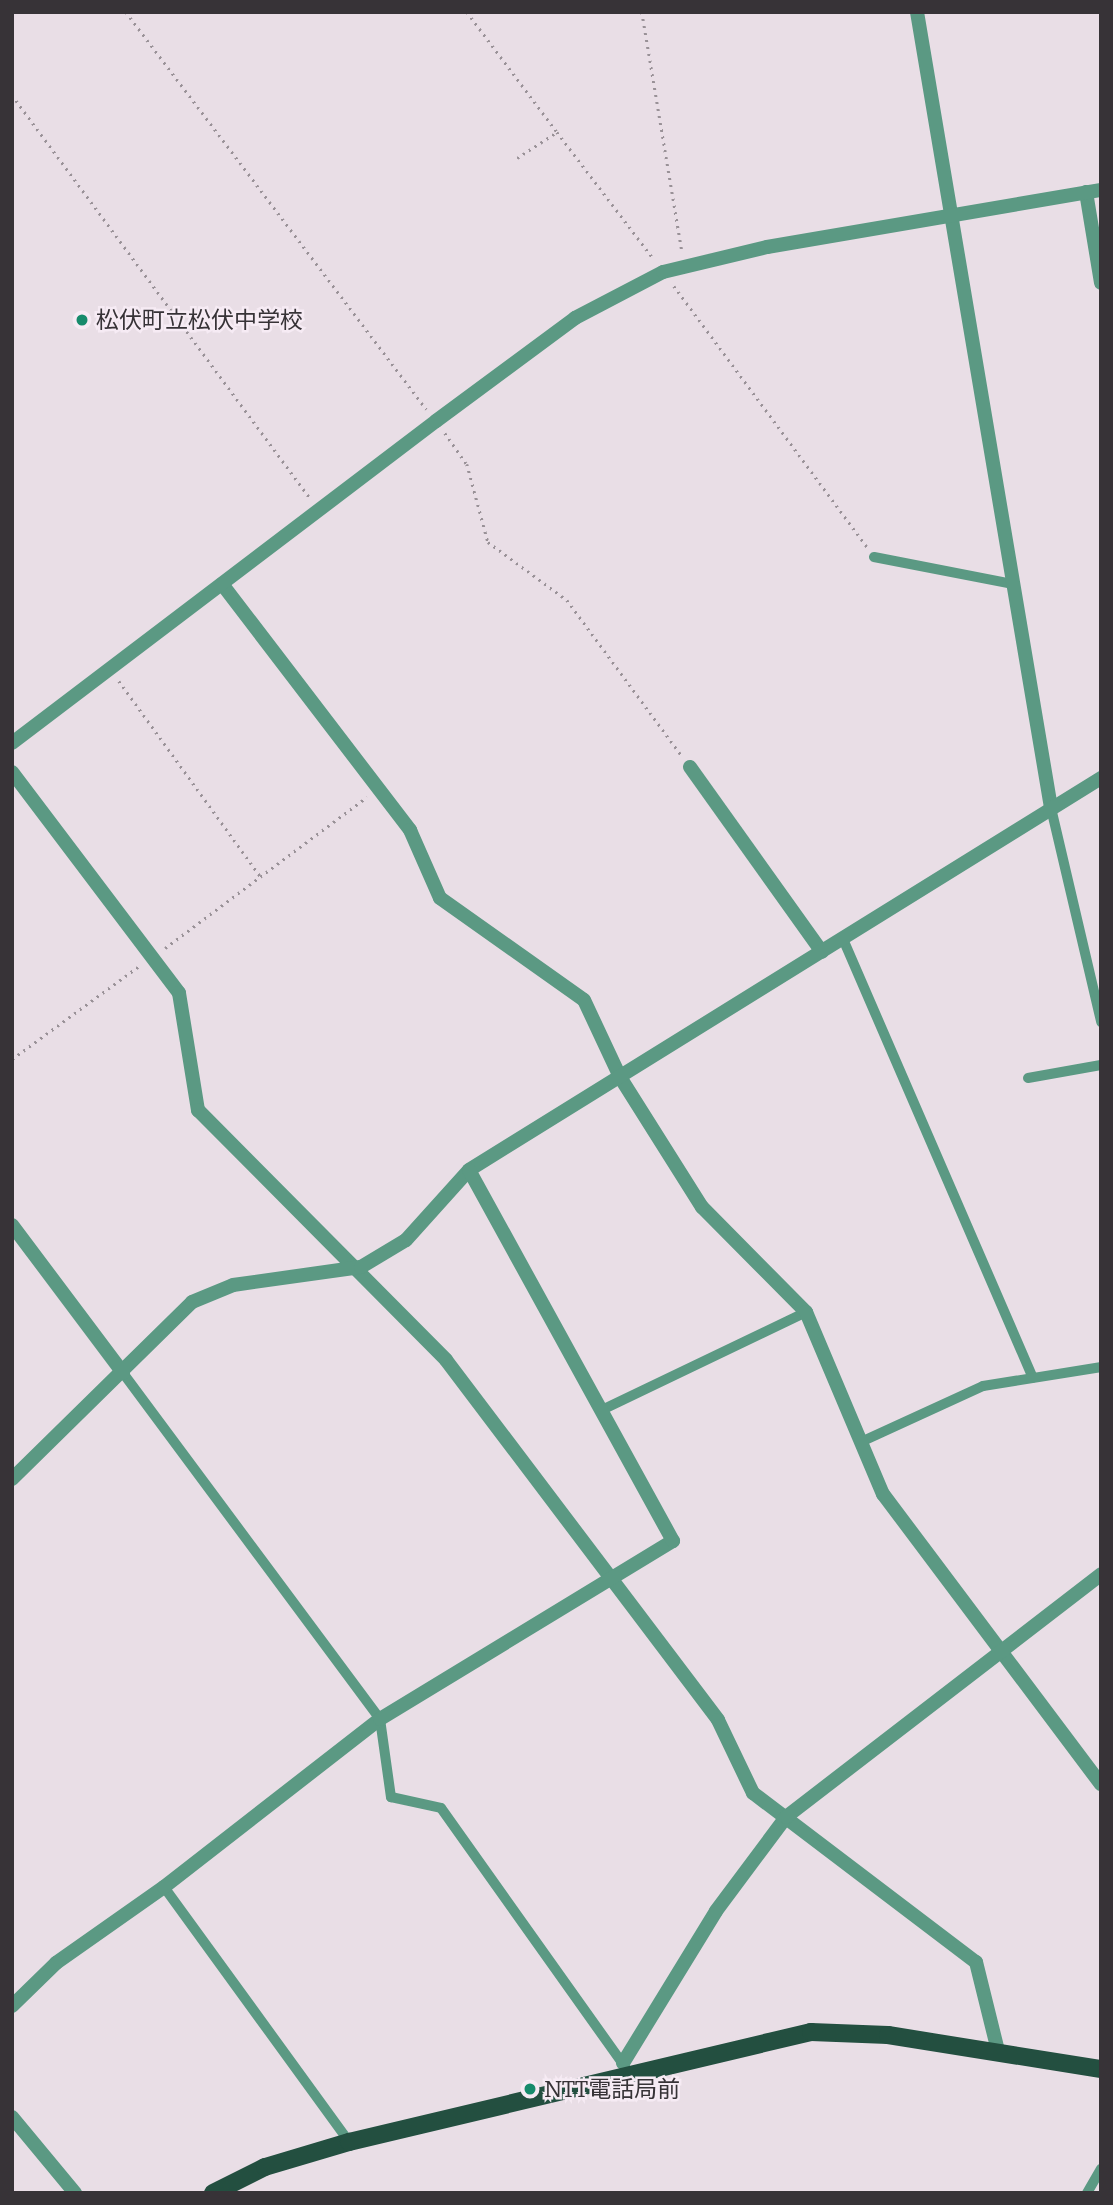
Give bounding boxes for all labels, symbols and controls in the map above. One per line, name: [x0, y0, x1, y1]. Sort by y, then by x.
place label: 松伏町立松伏中学校: [96, 306, 303, 334]
marker: 松伏町立松伏中学校: [74, 312, 90, 328]
place label: NTT電話局前: [544, 2075, 680, 2103]
marker: NTT電話局前: [522, 2081, 538, 2097]

